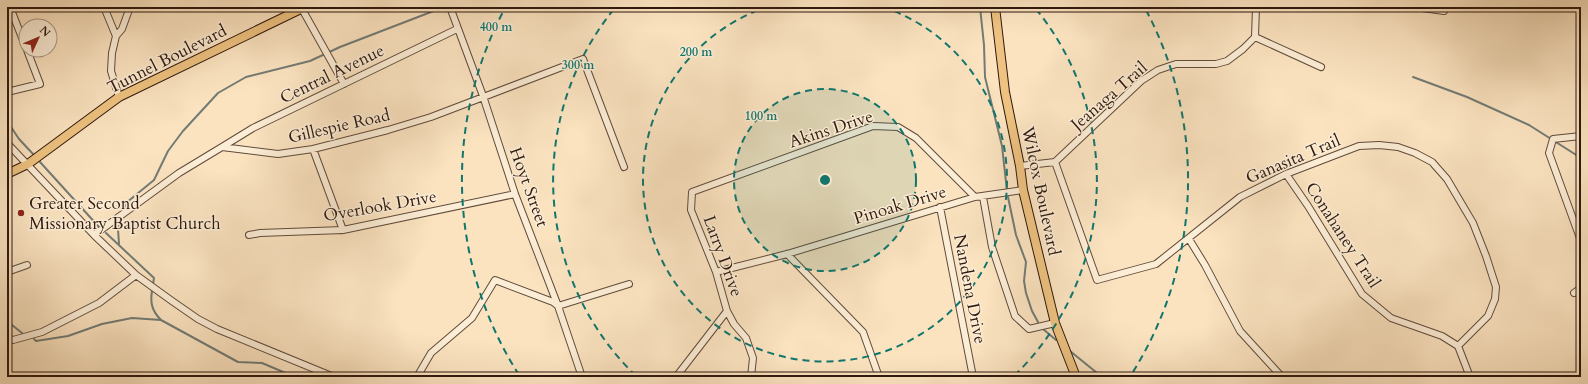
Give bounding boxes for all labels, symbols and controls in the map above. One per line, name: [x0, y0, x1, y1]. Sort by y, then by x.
north arrow: [18, 18, 58, 58]
street label: Tunnel Boulevard: [103, 19, 231, 99]
text: 400 m: [480, 19, 513, 35]
text: N: [36, 23, 54, 40]
street label: Central Avenue: [276, 39, 388, 109]
text: 200 m: [680, 44, 713, 60]
street label: Jeanaga Trail: [1064, 56, 1153, 138]
text: 300 m: [562, 57, 595, 73]
street label: Gillespie Road: [286, 103, 392, 149]
street label: Akins Drive: [786, 105, 876, 153]
text: 100 m: [745, 108, 778, 124]
street label: Wilcox Boulevard: [1016, 123, 1066, 258]
street label: Ganasita Trail: [1242, 128, 1344, 189]
street label: Hoyt Street: [504, 144, 554, 231]
centre of rings: [818, 173, 832, 187]
street label: Conahaney Trail: [1300, 178, 1386, 293]
street label: Pinoak Drive: [851, 180, 949, 230]
street label: Overlook Drive: [322, 185, 438, 227]
place label: Greater Second Missionary Baptist Church: [29, 192, 221, 235]
marker: Greater Second Missionary Baptist Church: [16, 208, 26, 218]
street label: Larry Drive: [698, 212, 748, 300]
street label: Nandena Drive: [948, 232, 992, 346]

